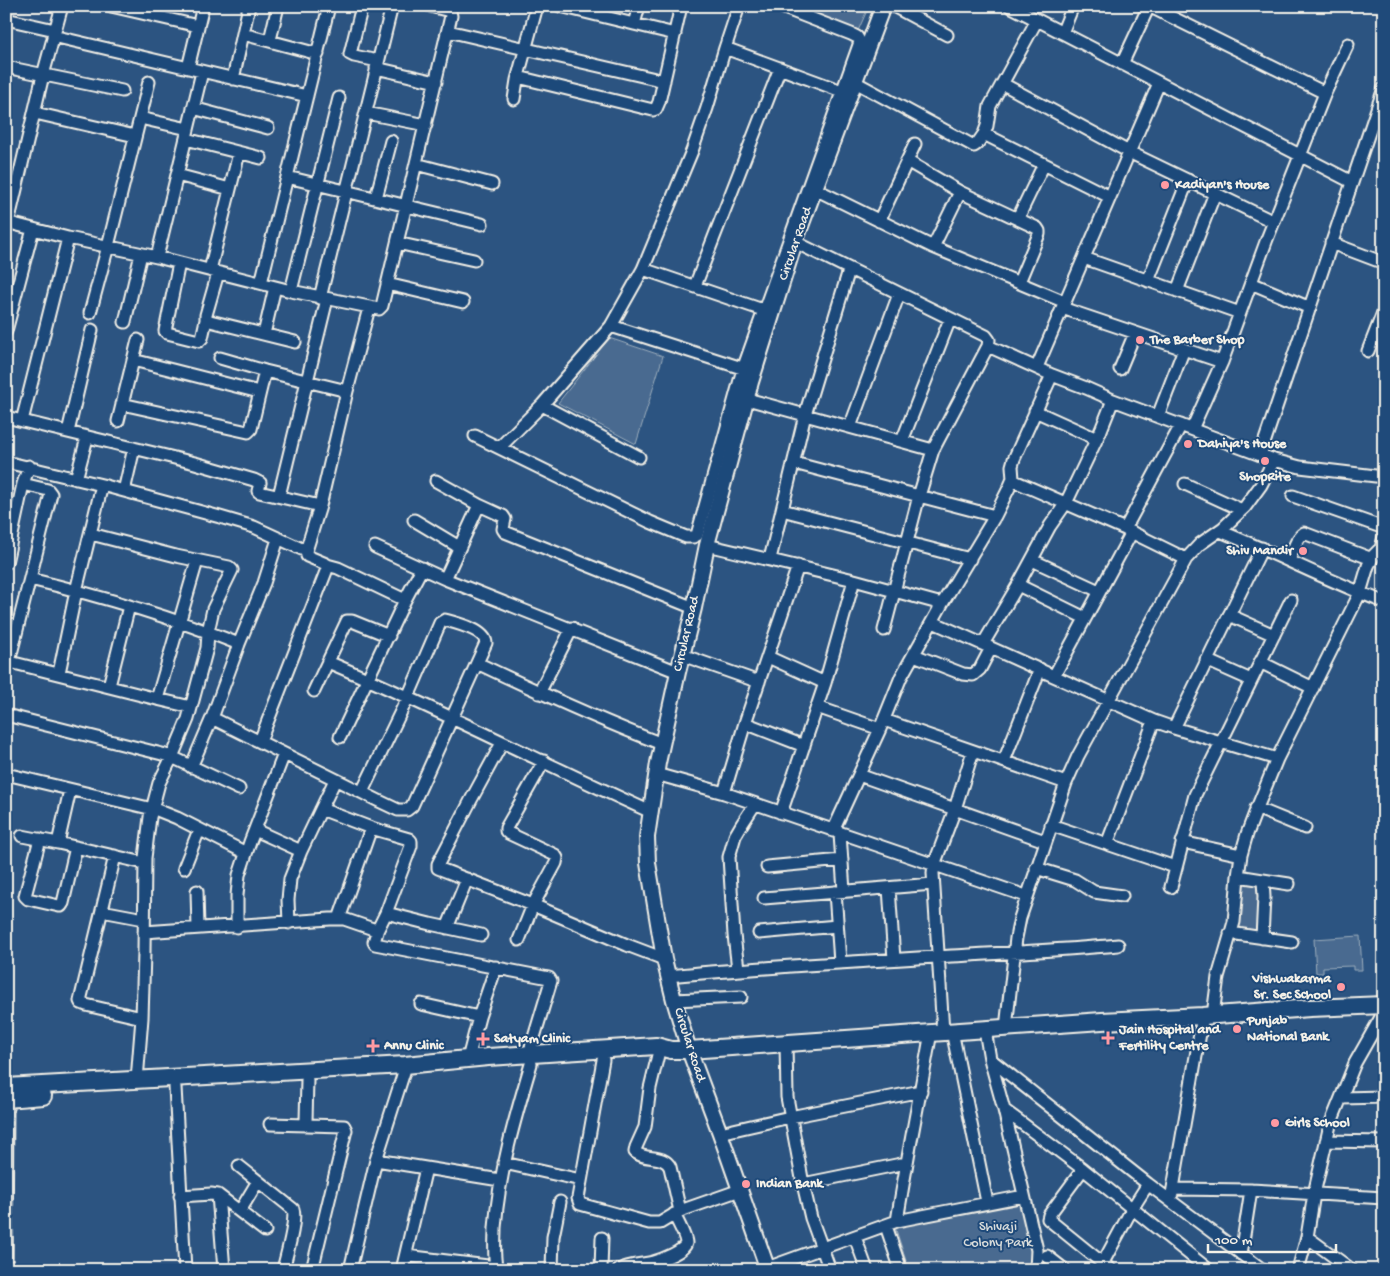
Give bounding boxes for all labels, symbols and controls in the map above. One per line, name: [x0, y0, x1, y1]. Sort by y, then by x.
place label: Kadiyan's House: [1174, 177, 1270, 194]
marker: Kadiyan's House: [1159, 179, 1171, 191]
street label: Circular Road: [775, 203, 817, 283]
place label: The Barber Shop: [1149, 332, 1245, 349]
marker: The Barber Shop: [1134, 334, 1146, 346]
place label: Dahiya's House: [1196, 436, 1287, 453]
marker: Dahiya's House: [1182, 438, 1194, 450]
marker: ShopRite: [1259, 455, 1271, 467]
place label: ShopRite: [1239, 469, 1292, 486]
place label: Shiv Mandir: [1226, 543, 1295, 560]
marker: Shiv Mandir: [1297, 545, 1309, 557]
street label: Circular Road: [670, 593, 704, 673]
place label: Vishwakarma Sr. Sec School: [1251, 971, 1332, 1004]
marker: Vishwakarma Sr. Sec School: [1335, 981, 1347, 993]
street label: Circular Road: [669, 1006, 709, 1086]
place label: Punjab National Bank: [1246, 1013, 1330, 1046]
place label: Jain Hospital and Fertility Centre: [1118, 1022, 1222, 1055]
marker: Punjab National Bank: [1231, 1023, 1243, 1035]
place label: Satyam Clinic: [494, 1031, 571, 1048]
marker: Jain Hospital and Fertility Centre: [1101, 1031, 1115, 1045]
marker: Satyam Clinic: [476, 1032, 490, 1046]
place label: Annu Clinic: [383, 1038, 445, 1055]
marker: Annu Clinic: [366, 1039, 380, 1053]
place label: Girls School: [1285, 1115, 1350, 1132]
marker: Girls School: [1269, 1117, 1281, 1129]
place label: Indian Bank: [756, 1176, 825, 1193]
marker: Indian Bank: [740, 1178, 752, 1190]
park label: Shivaji Colony Park: [964, 1219, 1034, 1252]
scale bar: [1208, 1221, 1335, 1253]
text: 100 m: [1214, 1232, 1253, 1250]

